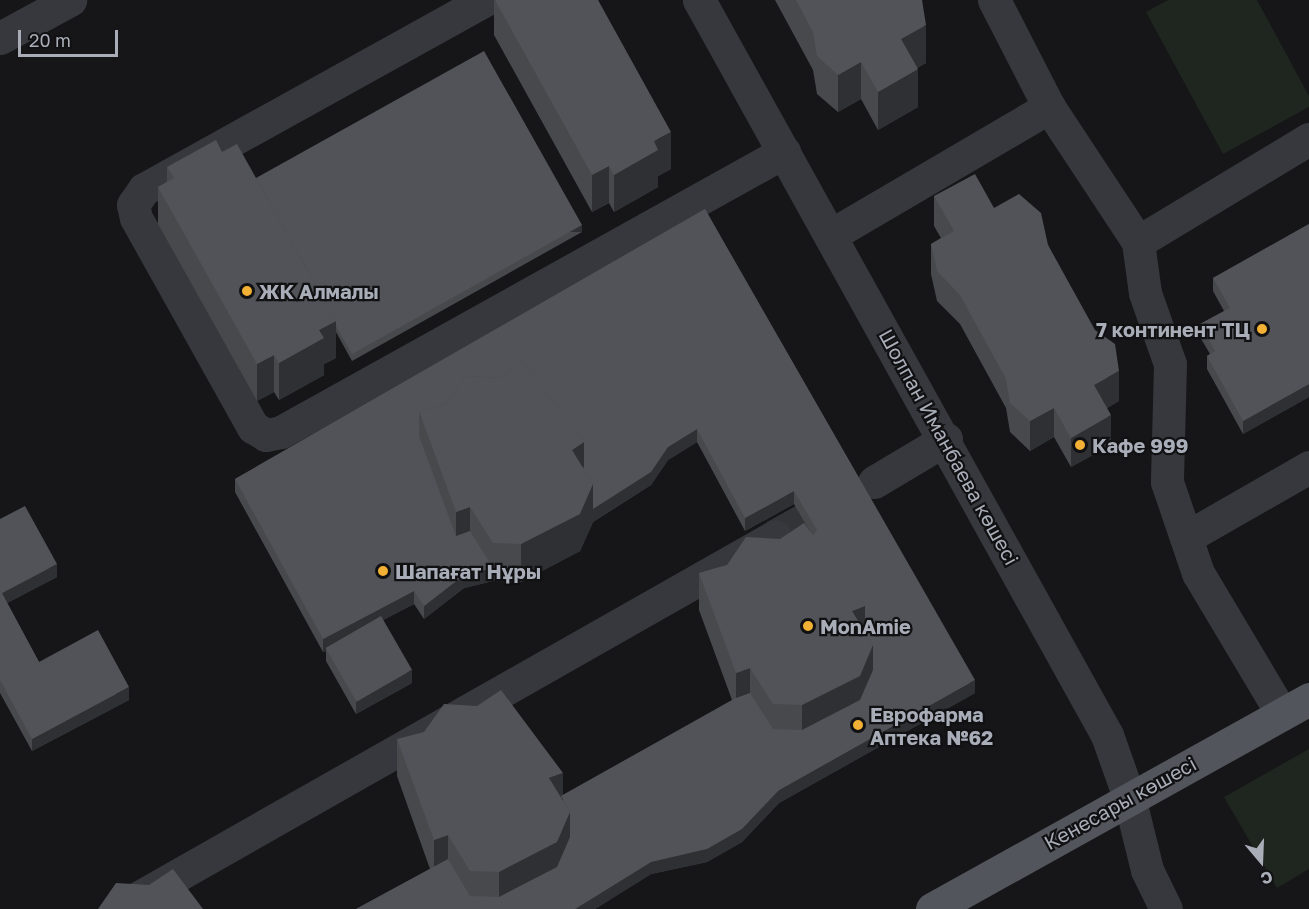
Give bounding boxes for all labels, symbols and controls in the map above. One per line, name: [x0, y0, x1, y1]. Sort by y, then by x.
scale bar: [21, 18, 122, 56]
text: 20 m: [29, 29, 71, 51]
place label: ЖК Алмалы: [259, 279, 379, 303]
marker: ЖК Алмалы: [240, 284, 254, 298]
place label: 7 континент ТЦ: [1096, 317, 1250, 341]
marker: 7 континент ТЦ: [1255, 322, 1269, 336]
street label: Шолпан Иманбаева көшесі: [874, 325, 1024, 569]
place label: Кафе 999: [1092, 433, 1188, 457]
marker: Кафе 999: [1073, 438, 1087, 452]
place label: Шапағат Нұры: [395, 559, 541, 583]
marker: Шапағат Нұры: [376, 564, 390, 578]
place label: MonAmie: [820, 614, 911, 638]
marker: MonAmie: [801, 619, 815, 633]
place label: Еврофарма Аптека №62: [870, 702, 993, 749]
marker: Еврофарма Аптека №62: [851, 718, 865, 732]
street label: Кенесары көшесі: [1040, 751, 1200, 855]
north arrow: [1231, 831, 1291, 891]
text: С: [1258, 867, 1275, 889]

